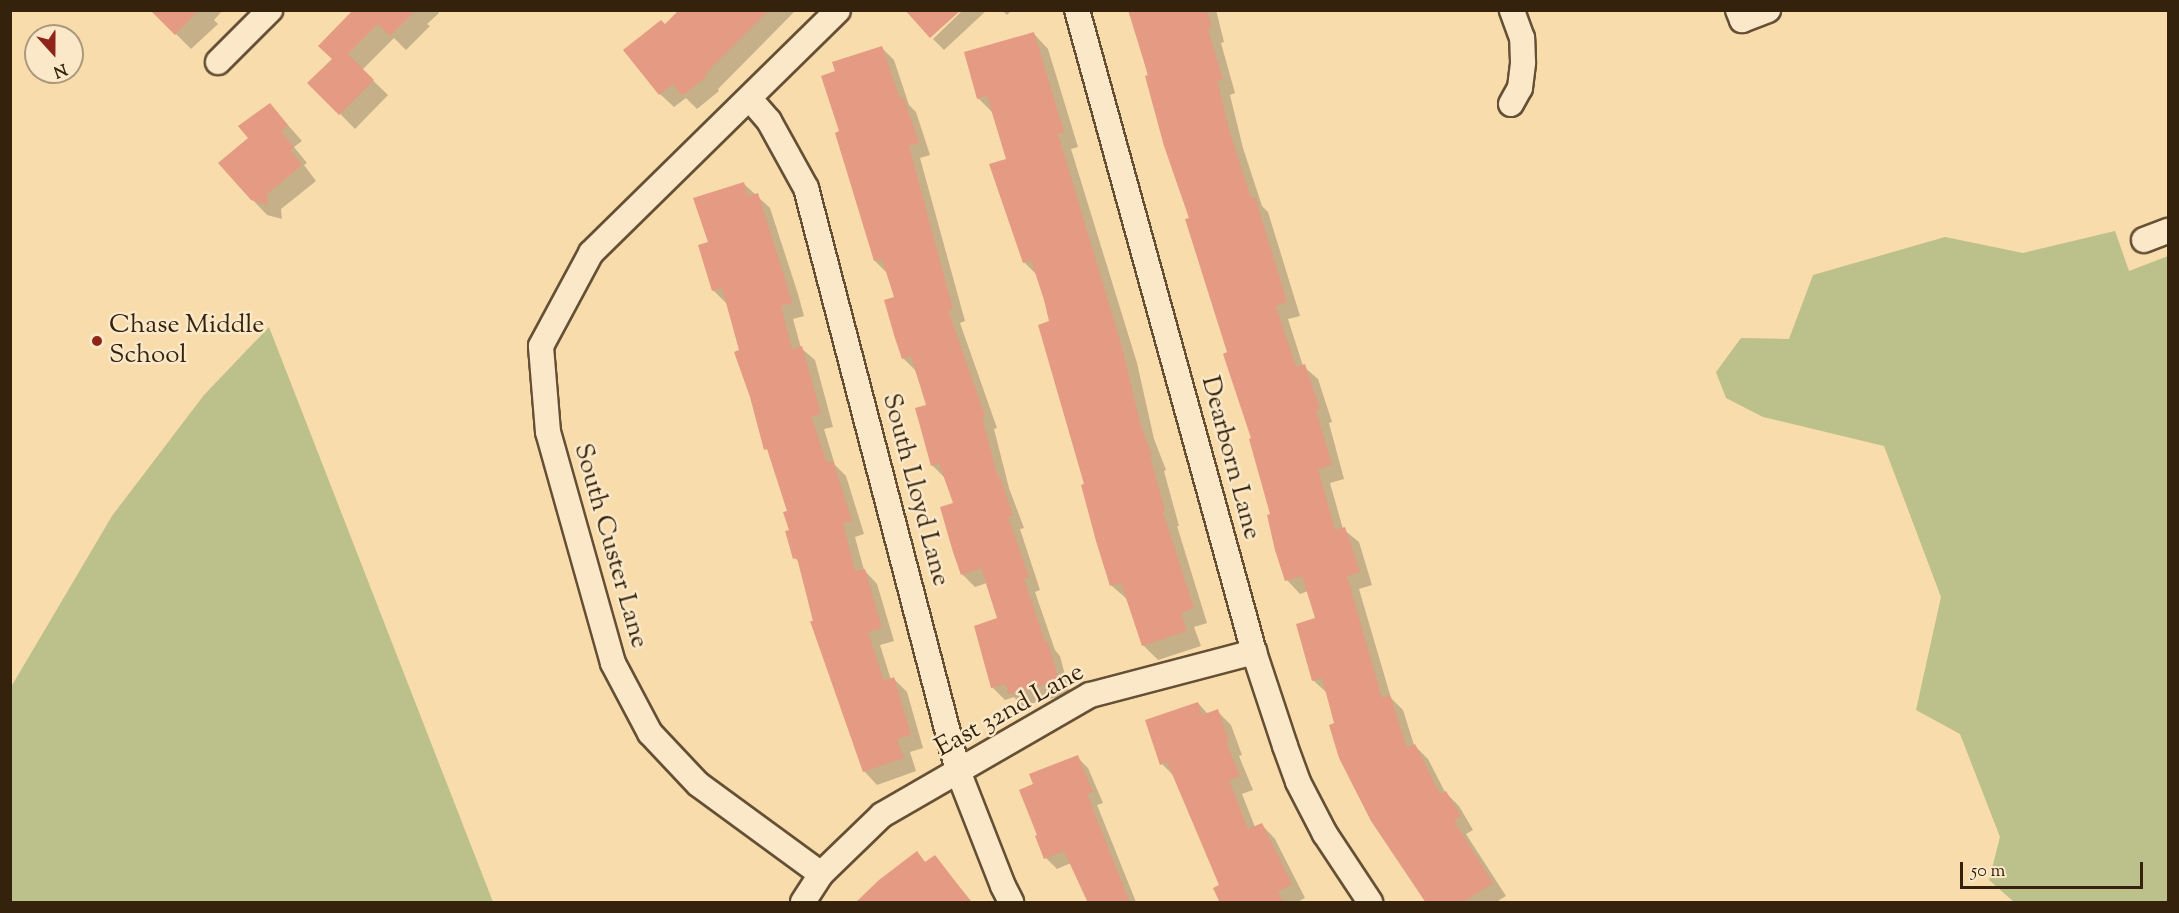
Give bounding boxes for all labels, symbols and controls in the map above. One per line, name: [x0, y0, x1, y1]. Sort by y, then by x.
north arrow: [24, 24, 84, 84]
text: N: [50, 56, 70, 82]
place label: Chase Middle School: [109, 310, 264, 372]
marker: Chase Middle School: [90, 334, 104, 348]
street label: Dearborn Lane: [1193, 373, 1267, 543]
street label: South Lloyd Lane: [874, 390, 956, 590]
street label: South Custer Lane: [566, 440, 654, 652]
street label: East 32nd Lane: [930, 657, 1090, 765]
scale bar: [1963, 850, 2146, 888]
text: 50 m: [1971, 859, 2005, 885]

